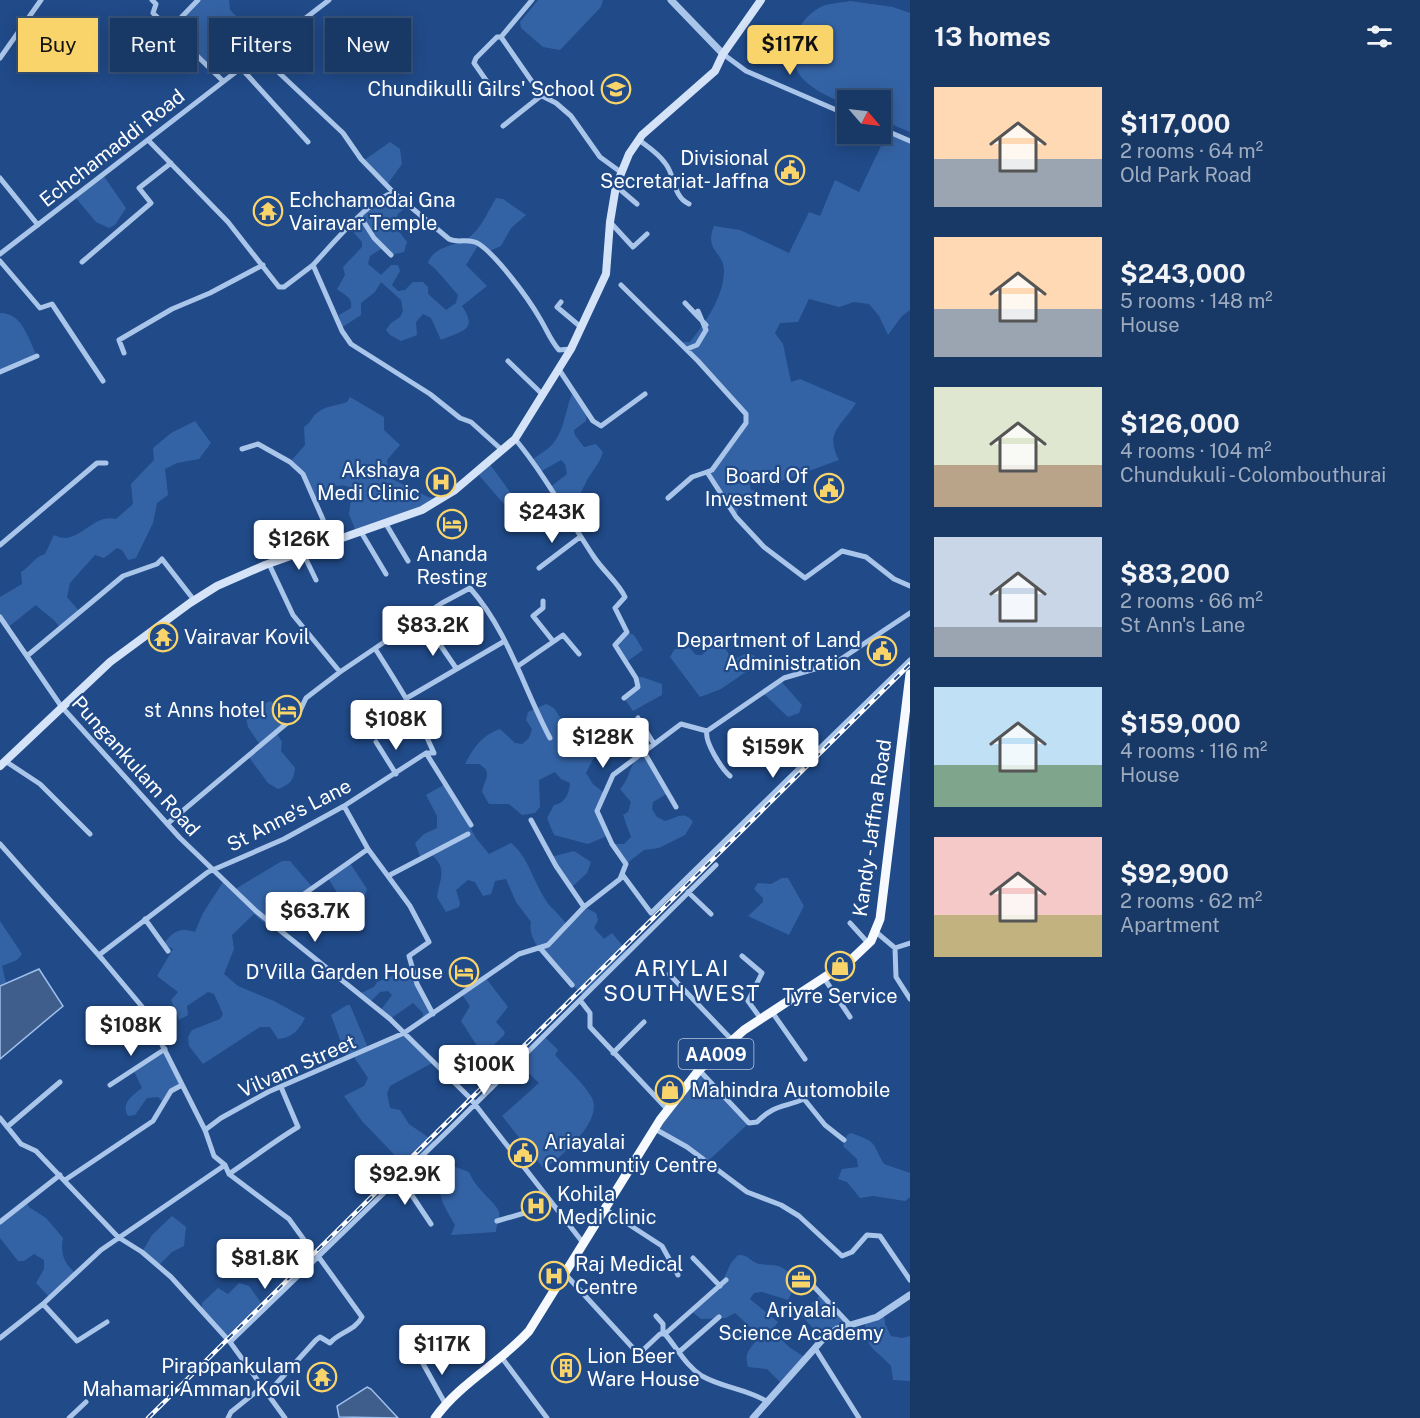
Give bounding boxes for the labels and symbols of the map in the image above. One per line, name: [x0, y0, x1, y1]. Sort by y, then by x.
pin: $117K: [748, 25, 832, 76]
school or university icon: Chundikulli Gilrs' School: [600, 73, 632, 105]
place label: Chundikulli Gilrs' School: [367, 77, 595, 101]
street label: Echchamaddi Road: [35, 84, 189, 212]
north arrow: [837, 90, 891, 144]
place label: Divisional Secretariat- Jaffna: [600, 146, 769, 193]
public building icon: Divisional Secretariat- Jaffna: [774, 154, 806, 186]
place label: Echchamodai Gna Vairavar Temple: [289, 188, 455, 235]
temple icon: Echchamodai Gna Vairavar Temple: [252, 195, 284, 227]
place label: Akshaya Medi Clinic: [317, 458, 420, 505]
place label: Board Of Investment: [705, 464, 808, 511]
hospital icon: Akshaya Medi Clinic: [425, 466, 457, 498]
public building icon: Board Of Investment: [813, 472, 845, 504]
pin: $243K: [510, 493, 594, 544]
hotel icon: Ananda Resting: [436, 508, 468, 540]
pin: $126K: [257, 520, 341, 571]
place label: Ananda Resting: [416, 542, 488, 589]
pin: $83.2K: [384, 606, 482, 657]
temple icon: Vairavar Kovil: [147, 621, 179, 653]
place label: Vairavar Kovil: [184, 625, 310, 649]
place label: Department of Land Administration: [676, 628, 861, 675]
public building icon: Department of Land Administration: [866, 635, 898, 667]
street label: Pungankulam Road: [67, 691, 205, 841]
hotel icon: st Anns hotel: [271, 694, 303, 726]
place label: st Anns hotel: [144, 698, 266, 722]
pin: $108K: [354, 700, 438, 751]
pin: $128K: [561, 718, 645, 769]
pin: $159K: [731, 728, 815, 779]
street label: Kandy - Jaffna Road: [848, 738, 896, 918]
street label: St Anne's Lane: [223, 773, 355, 857]
pin: $63.7K: [266, 892, 364, 943]
shop icon: Tyre Service: [824, 950, 856, 982]
district label: ARIYLAI SOUTH WEST: [603, 955, 761, 1006]
hotel icon: D'Villa Garden House: [448, 956, 480, 988]
place label: D'Villa Garden House: [245, 960, 443, 984]
place label: Tyre Service: [782, 984, 898, 1008]
pin: $108K: [89, 1006, 173, 1057]
street label: Vilvam Street: [235, 1029, 359, 1103]
road number: AA009: [678, 1039, 754, 1069]
pin: $100K: [442, 1045, 526, 1096]
shop icon: Mahindra Automobile: [654, 1074, 686, 1106]
place label: Mahindra Automobile: [691, 1078, 890, 1102]
place label: Ariayalai Communtiy Centre: [544, 1130, 718, 1177]
public building icon: Ariayalai Communtiy Centre: [507, 1137, 539, 1169]
pin: $92.9K: [356, 1155, 454, 1206]
place label: Kohila Medi clinic: [557, 1182, 657, 1229]
hospital icon: Kohila Medi clinic: [520, 1190, 552, 1222]
pin: $81.8K: [216, 1239, 314, 1290]
place label: Raj Medical Centre: [575, 1252, 683, 1299]
hospital icon: Raj Medical Centre: [538, 1260, 570, 1292]
office icon: Ariyalai Science Academy: [785, 1264, 817, 1296]
place label: Ariyalai Science Academy: [718, 1298, 884, 1345]
pin: $117K: [400, 1325, 484, 1376]
place label: Lion Beer Ware House: [587, 1344, 700, 1391]
building icon: Lion Beer Ware House: [550, 1352, 582, 1384]
place label: Pirappankulam Mahamari Amman Kovil: [82, 1354, 301, 1401]
temple icon: Pirappankulam Mahamari Amman Kovil: [306, 1361, 338, 1393]

